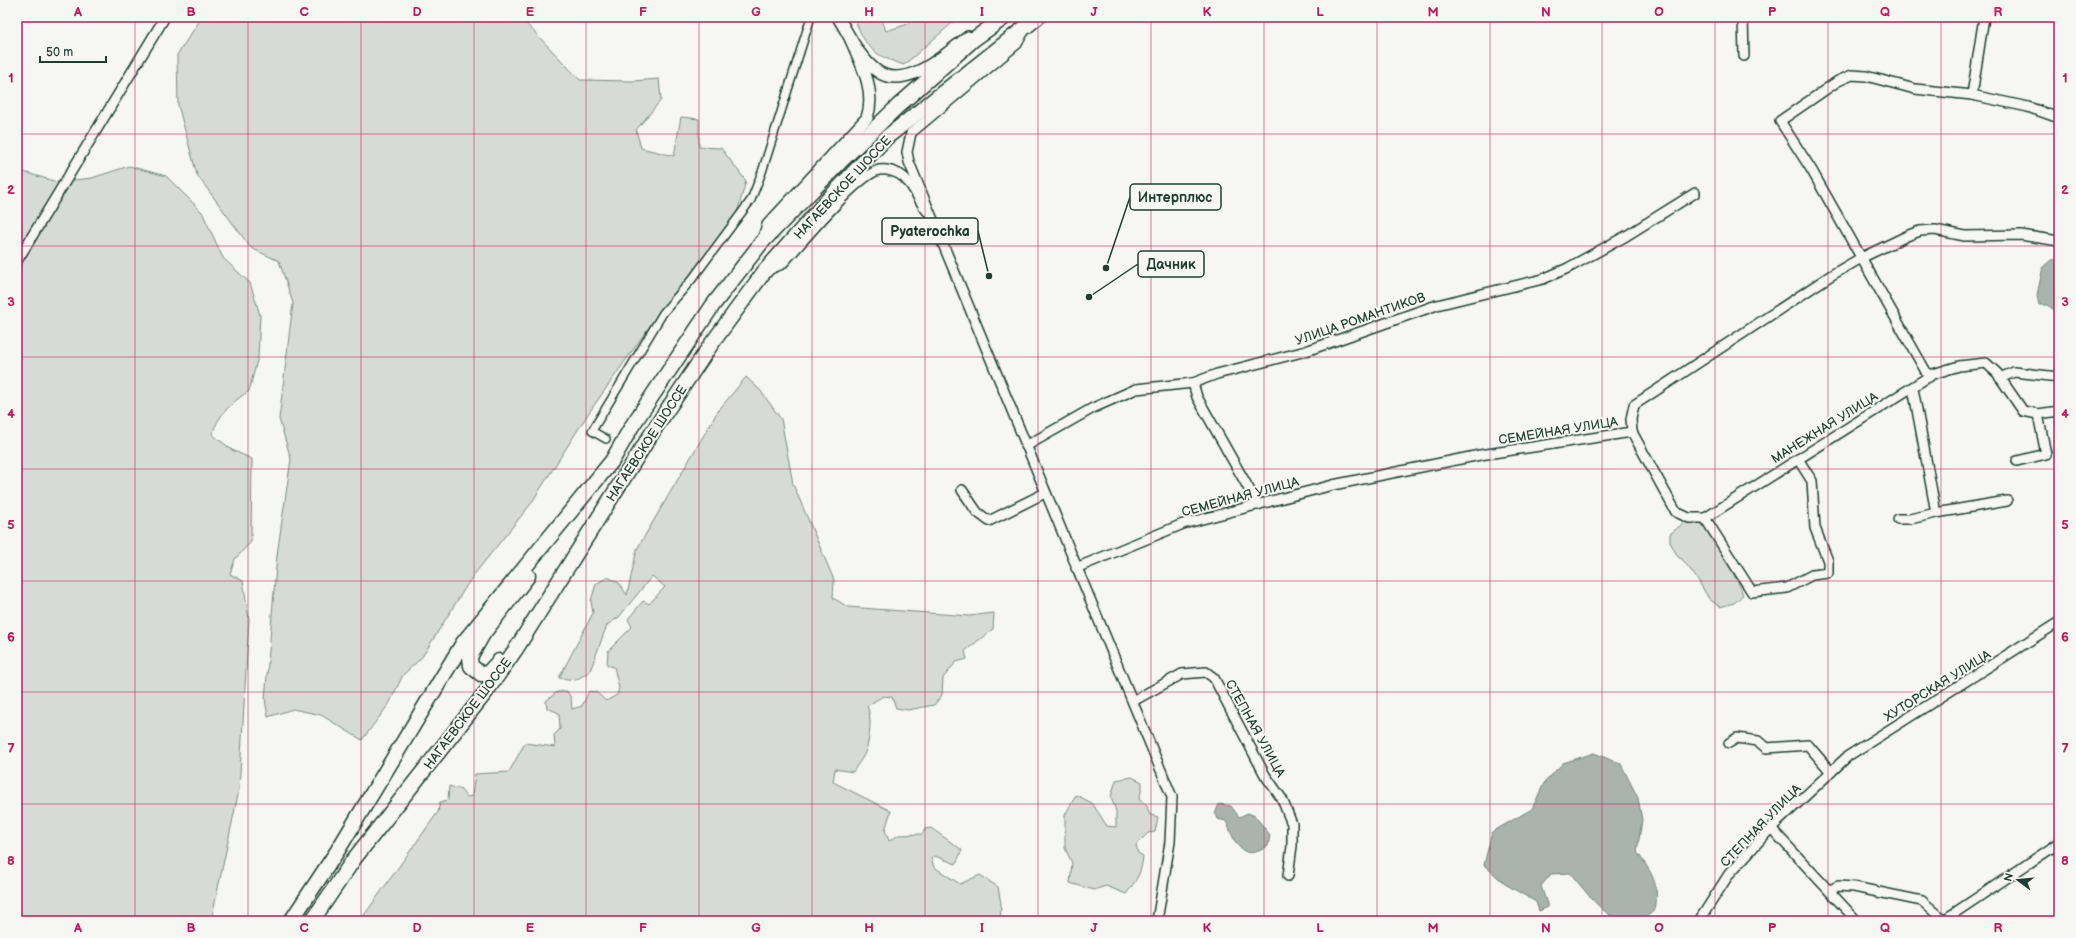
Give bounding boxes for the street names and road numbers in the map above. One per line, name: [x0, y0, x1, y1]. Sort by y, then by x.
street label: НАГАЕВСКОЕ ШОССЕ: [791, 133, 895, 243]
street label: УЛИЦА РОМАНТИКОВ: [1293, 289, 1428, 349]
street label: НАГАЕВСКОЕ ШОССЕ: [603, 382, 690, 505]
street label: МАНЕЖНАЯ УЛИЦА: [1768, 389, 1881, 467]
street label: СЕМЕЙНАЯ УЛИЦА: [1497, 414, 1619, 448]
street label: СЕМЕЙНАЯ УЛИЦА: [1180, 474, 1301, 520]
street label: ХУТОРСКАЯ УЛИЦА: [1881, 646, 1994, 725]
street label: НАГАЕВСКОЕ ШОССЕ: [421, 655, 515, 773]
street label: СТЕПНАЯ УЛИЦА: [1222, 677, 1289, 780]
street label: СТЕПНАЯ УЛИЦА: [1717, 781, 1804, 870]

